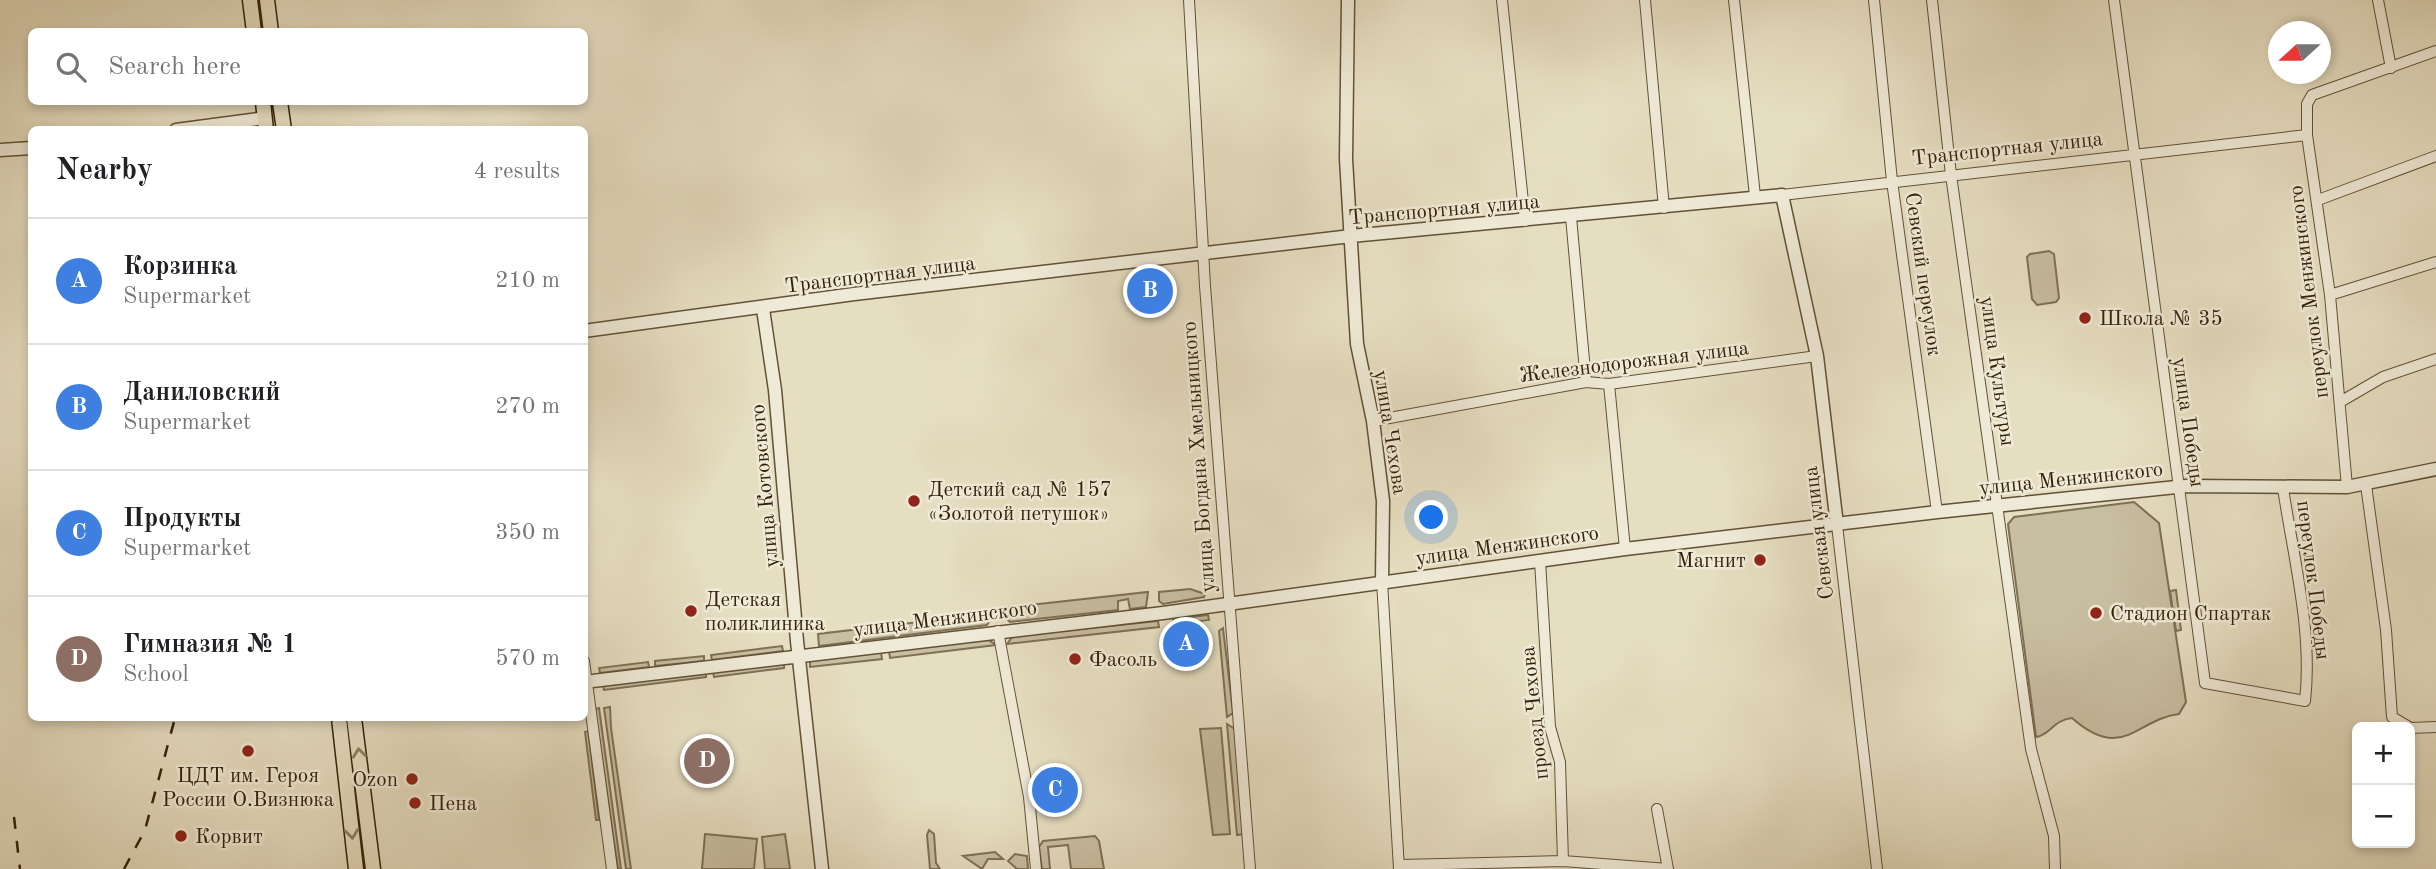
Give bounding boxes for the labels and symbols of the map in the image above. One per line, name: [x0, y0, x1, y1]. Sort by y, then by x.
north arrow: [2268, 21, 2331, 84]
street label: Транспортная улица: [1911, 129, 2104, 170]
street label: переулок Менжинского: [2286, 184, 2333, 399]
street label: Севский переулок: [1901, 191, 1944, 358]
street label: Транспортная улица: [1348, 192, 1541, 229]
street label: Транспортная улица: [784, 253, 977, 298]
pin: B: [1127, 265, 1173, 317]
street label: улица Культуры: [1976, 295, 2017, 448]
place label: Школа № 35: [2099, 309, 2223, 330]
marker: Школа № 35: [2077, 310, 2093, 326]
street label: улица Богдана Хмельницкого: [1180, 320, 1219, 593]
street label: Железнодорожная улица: [1518, 338, 1750, 387]
street label: улица Победы: [2168, 356, 2207, 489]
street label: улица Чехова: [1369, 368, 1410, 496]
street label: улица Котовского: [748, 403, 783, 569]
street label: улица Менжинского: [1978, 459, 2164, 500]
street label: Севская улица: [1801, 465, 1838, 601]
place label: Детский сад № 157 «Золотой петушок»: [928, 480, 1112, 525]
marker: Детский сад № 157 «Золотой петушок»: [906, 493, 922, 509]
street label: переулок Победы: [2292, 499, 2333, 661]
your location: [1414, 500, 1448, 534]
street label: улица Менжинского: [1414, 523, 1600, 570]
place label: Магнит: [1676, 551, 1746, 572]
marker: Магнит: [1752, 552, 1768, 568]
place label: Детская поликлиника: [705, 590, 825, 635]
street label: улица Менжинского: [852, 598, 1038, 641]
marker: Детская поликлиника: [683, 603, 699, 619]
place label: Стадион Спартак: [2110, 604, 2272, 625]
marker: Стадион Спартак: [2088, 605, 2104, 621]
pin: A: [1163, 618, 1209, 670]
street label: проезд Чехова: [1518, 645, 1553, 781]
place label: Фасоль: [1089, 650, 1157, 671]
marker: Фасоль: [1067, 651, 1083, 667]
pin: D: [684, 735, 730, 787]
marker: ЦДТ им. Героя России О.Визнюка: [240, 743, 256, 759]
one-way arrow: [351, 747, 366, 758]
pin: C: [1032, 764, 1078, 816]
place label: ЦДТ им. Героя России О.Визнюка: [162, 766, 334, 811]
place label: Ozon: [352, 770, 398, 791]
marker: Ozon: [404, 771, 420, 787]
place label: Пена: [429, 794, 477, 815]
marker: Пена: [407, 795, 423, 811]
place label: Корвит: [195, 827, 263, 848]
marker: Корвит: [173, 828, 189, 844]
one-way arrow: [345, 828, 360, 840]

